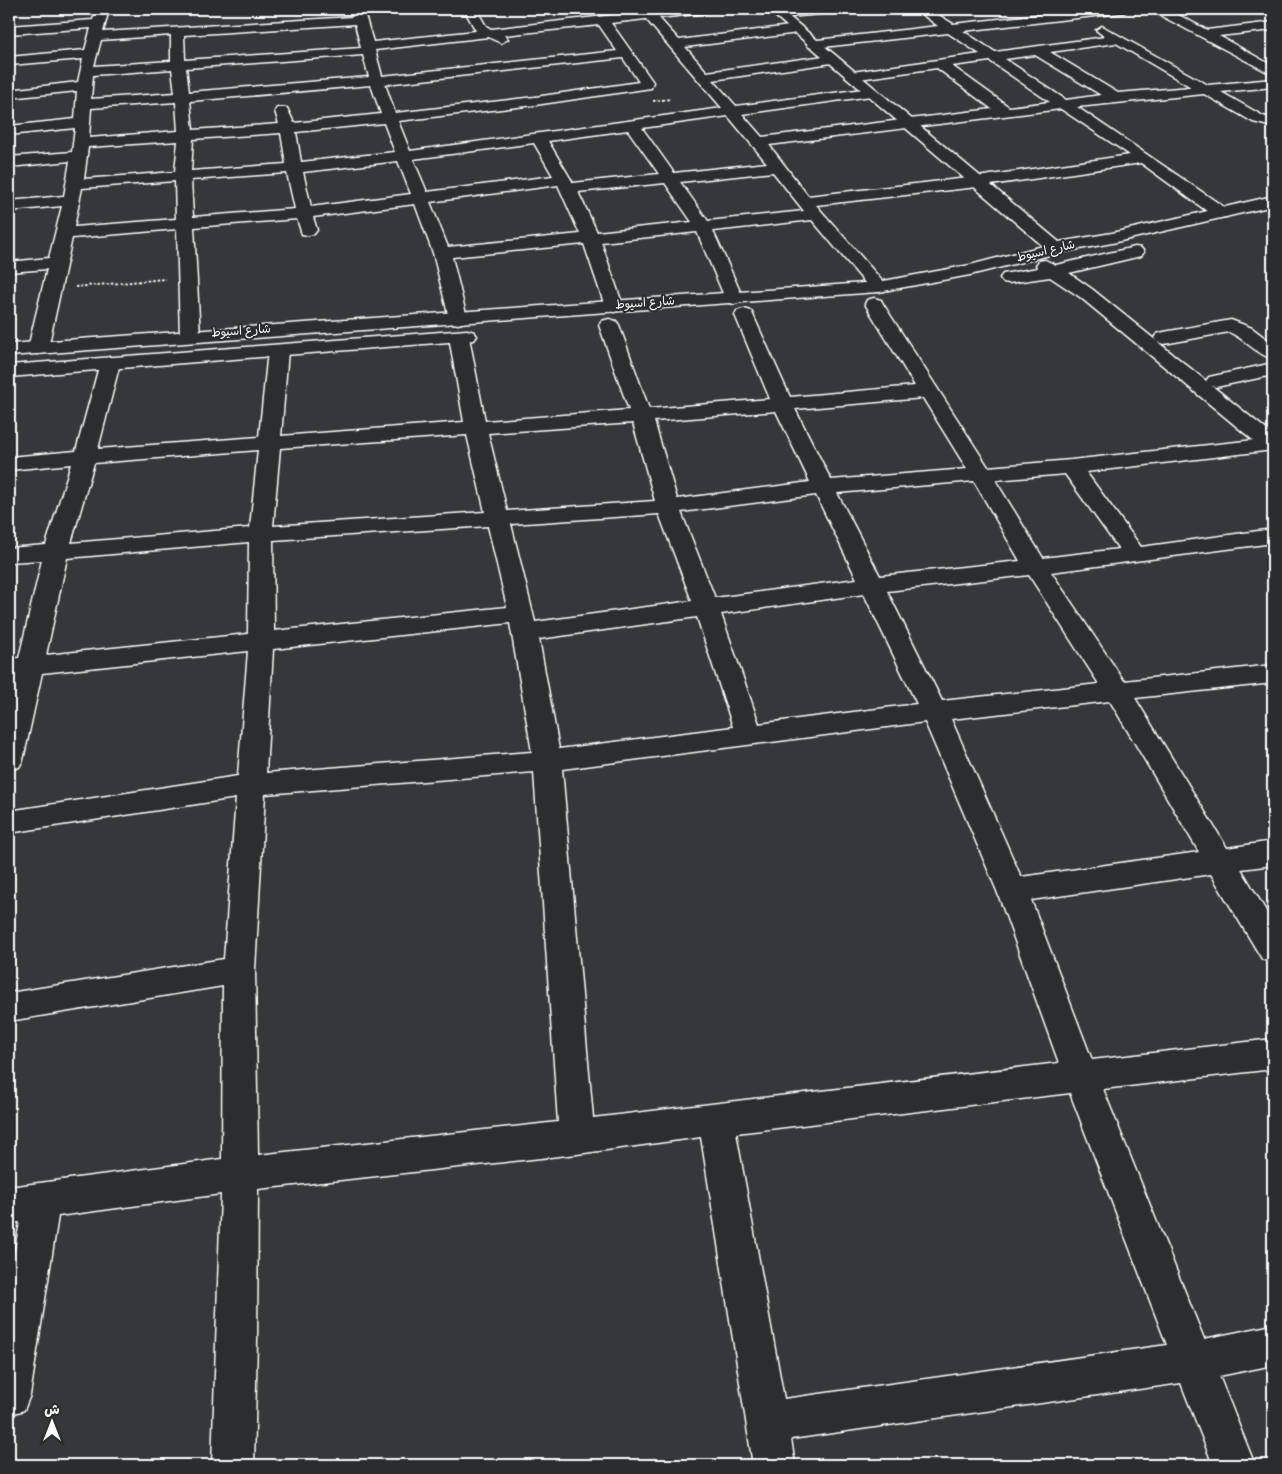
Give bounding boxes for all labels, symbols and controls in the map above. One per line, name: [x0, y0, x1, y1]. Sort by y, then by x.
street label: شارع اسيوط: [1015, 237, 1077, 267]
street label: شارع اسيوط: [615, 293, 675, 315]
street label: شارع اسيوط: [211, 321, 271, 343]
north arrow: [28, 1396, 78, 1446]
text: ش: [44, 1401, 60, 1421]

